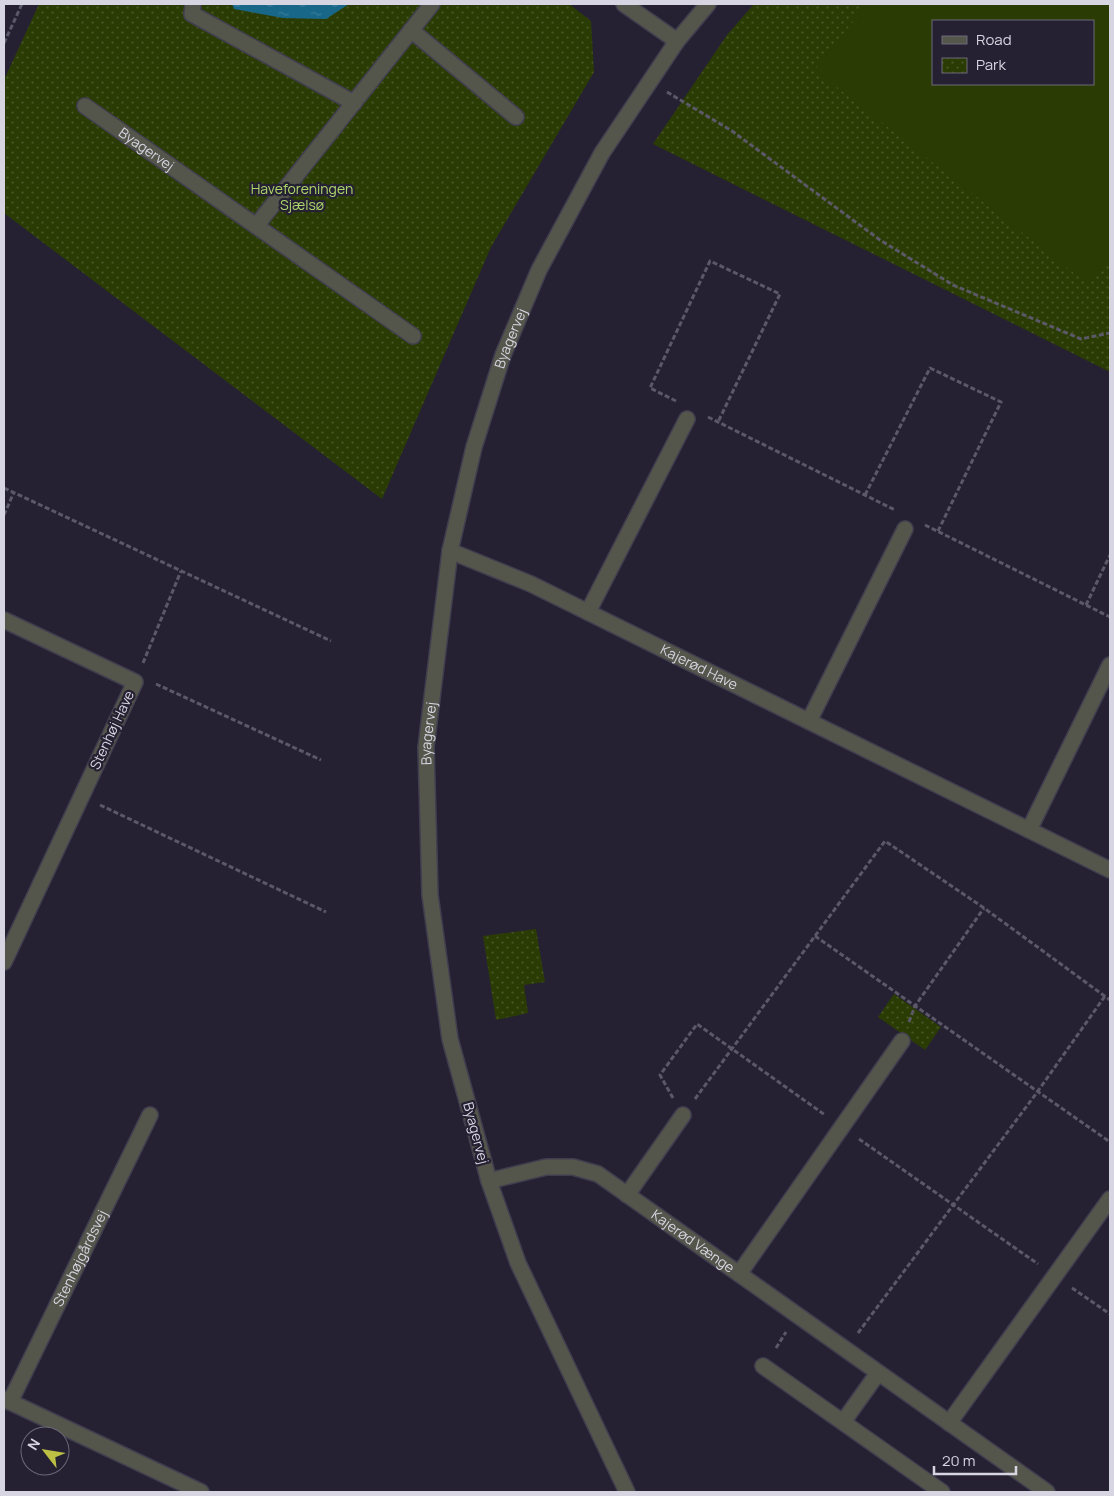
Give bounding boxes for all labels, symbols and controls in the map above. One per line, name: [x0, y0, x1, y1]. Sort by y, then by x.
legend: [932, 20, 1094, 85]
text: Road: [976, 29, 1012, 50]
text: Park: [976, 54, 1006, 75]
street label: Byagervej: [115, 123, 178, 175]
park label: Haveforeningen Sjælsø: [251, 179, 353, 214]
street label: Byagervej: [489, 305, 531, 371]
street label: Kajerød Have: [657, 639, 741, 694]
street label: Stenhøj Have: [85, 687, 138, 772]
street label: Byagervej: [416, 701, 440, 765]
street label: Byagervej: [459, 1100, 494, 1166]
street label: Kajerød Vænge: [648, 1205, 739, 1277]
street label: Stenhøjgårdsvej: [48, 1206, 111, 1309]
north arrow: [20, 1426, 70, 1476]
text: N: [23, 1435, 44, 1453]
scale bar: [934, 1444, 1016, 1476]
text: 20 m: [942, 1450, 975, 1471]

